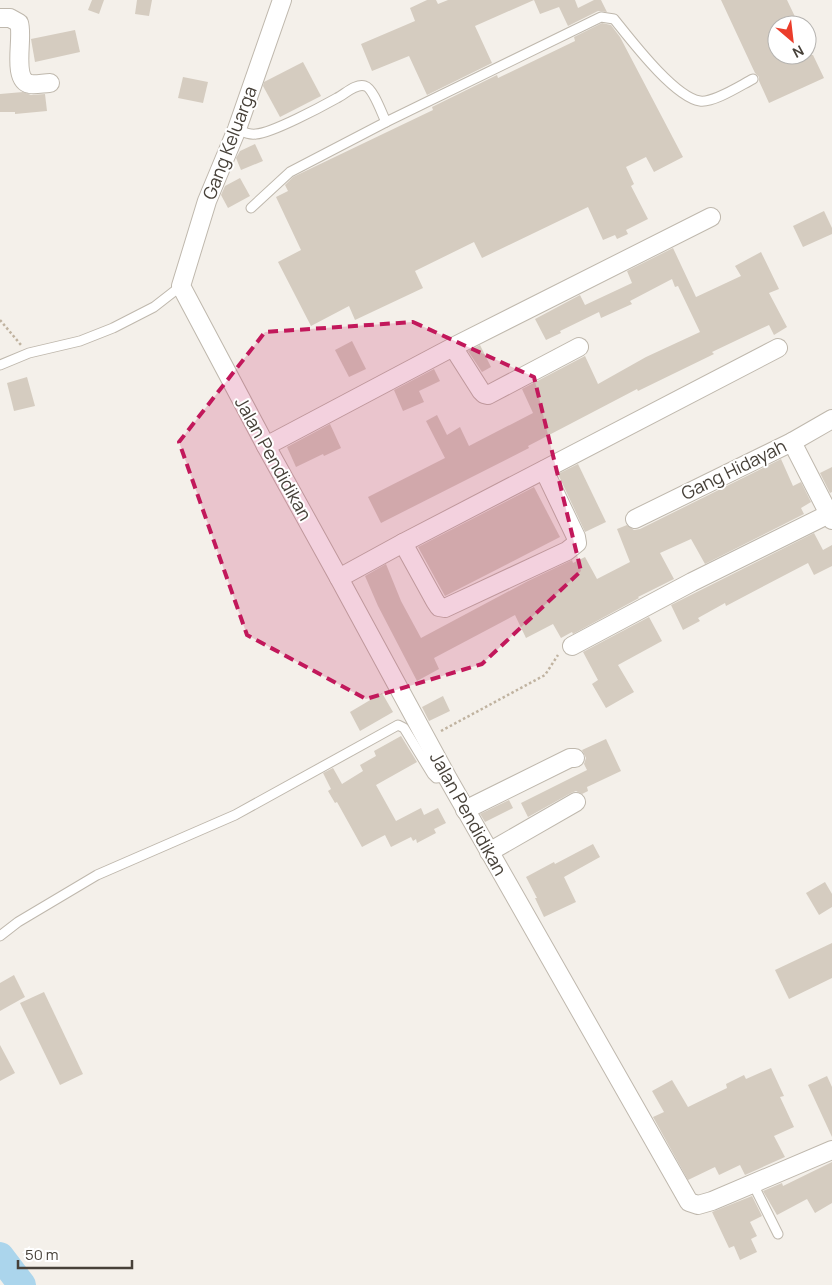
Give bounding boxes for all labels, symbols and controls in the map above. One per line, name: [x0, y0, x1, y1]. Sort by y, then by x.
north arrow: [767, 15, 817, 65]
text: N: [789, 41, 807, 63]
street label: Gang Keluarga: [196, 82, 262, 203]
street label: Jalan Pendidikan: [230, 392, 318, 525]
street label: Gang Hidayah: [677, 433, 790, 505]
street label: Jalan Pendidikan: [425, 747, 513, 880]
scale bar: [18, 1238, 131, 1270]
text: 50 m: [25, 1244, 59, 1265]

